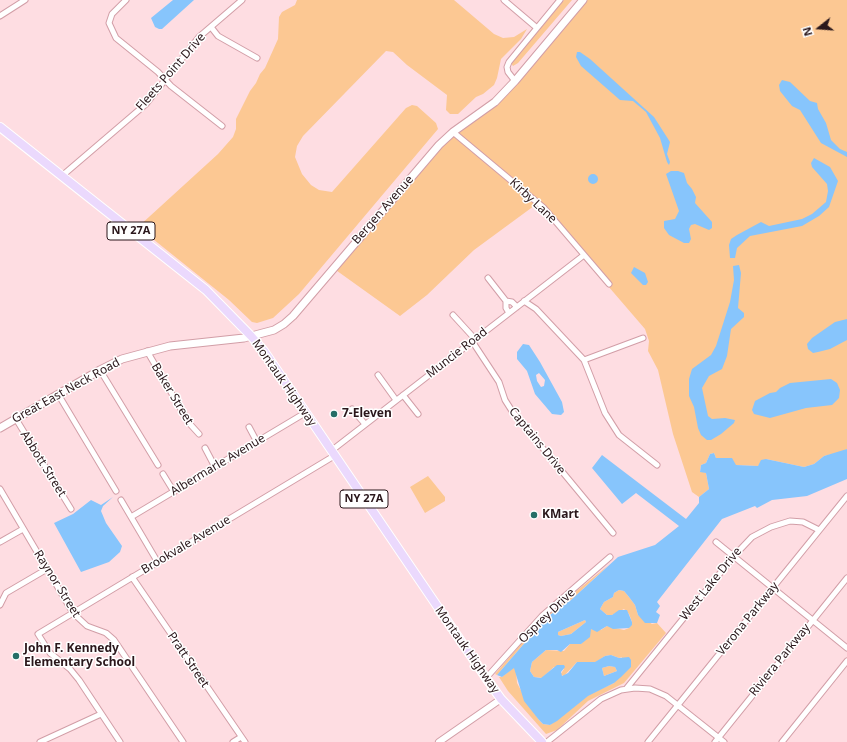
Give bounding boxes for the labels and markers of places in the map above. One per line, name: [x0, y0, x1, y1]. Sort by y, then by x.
place label: 7-Eleven: [342, 407, 392, 421]
marker: 7-Eleven: [329, 409, 339, 419]
place label: KMart: [542, 508, 579, 522]
marker: KMart: [529, 510, 539, 520]
place label: John F. Kennedy Elementary School: [24, 642, 135, 670]
marker: John F. Kennedy Elementary School: [11, 651, 21, 661]

